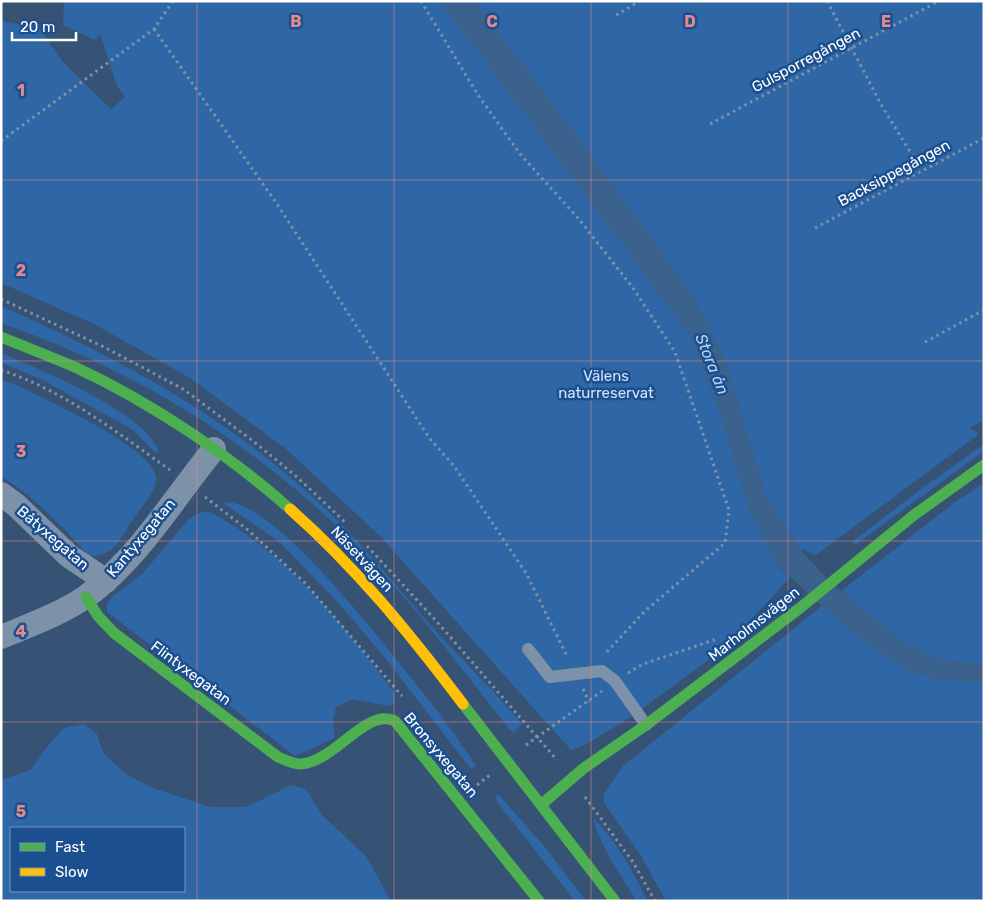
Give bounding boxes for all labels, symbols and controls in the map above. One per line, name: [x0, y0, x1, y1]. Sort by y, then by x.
scale bar: [12, 10, 76, 42]
text: B: [290, 12, 302, 31]
text: C: [486, 12, 498, 31]
text: D: [684, 12, 696, 31]
text: E: [881, 12, 891, 31]
text: 20 m: [20, 18, 55, 36]
street label: Gulsporregången: [749, 24, 863, 96]
text: 1: [17, 81, 25, 100]
street label: Backsippegången: [835, 136, 953, 210]
text: 2: [16, 261, 26, 280]
water label: Stora ån: [691, 331, 733, 397]
park label: Välens naturreservat: [558, 367, 654, 402]
text: 3: [16, 442, 26, 461]
street label: Kantyxegatan: [103, 495, 179, 581]
street label: Båtyxegatan: [13, 502, 93, 574]
street label: Näsetvägen: [327, 522, 397, 596]
street label: Marholmsvägen: [705, 583, 803, 665]
text: 4: [16, 622, 27, 641]
street label: Flintyxegatan: [147, 637, 235, 709]
street label: Bronsyxegatan: [400, 709, 482, 801]
text: 5: [16, 802, 26, 821]
legend: [10, 827, 185, 892]
text: Fast: [55, 838, 85, 856]
text: Slow: [55, 863, 88, 881]

